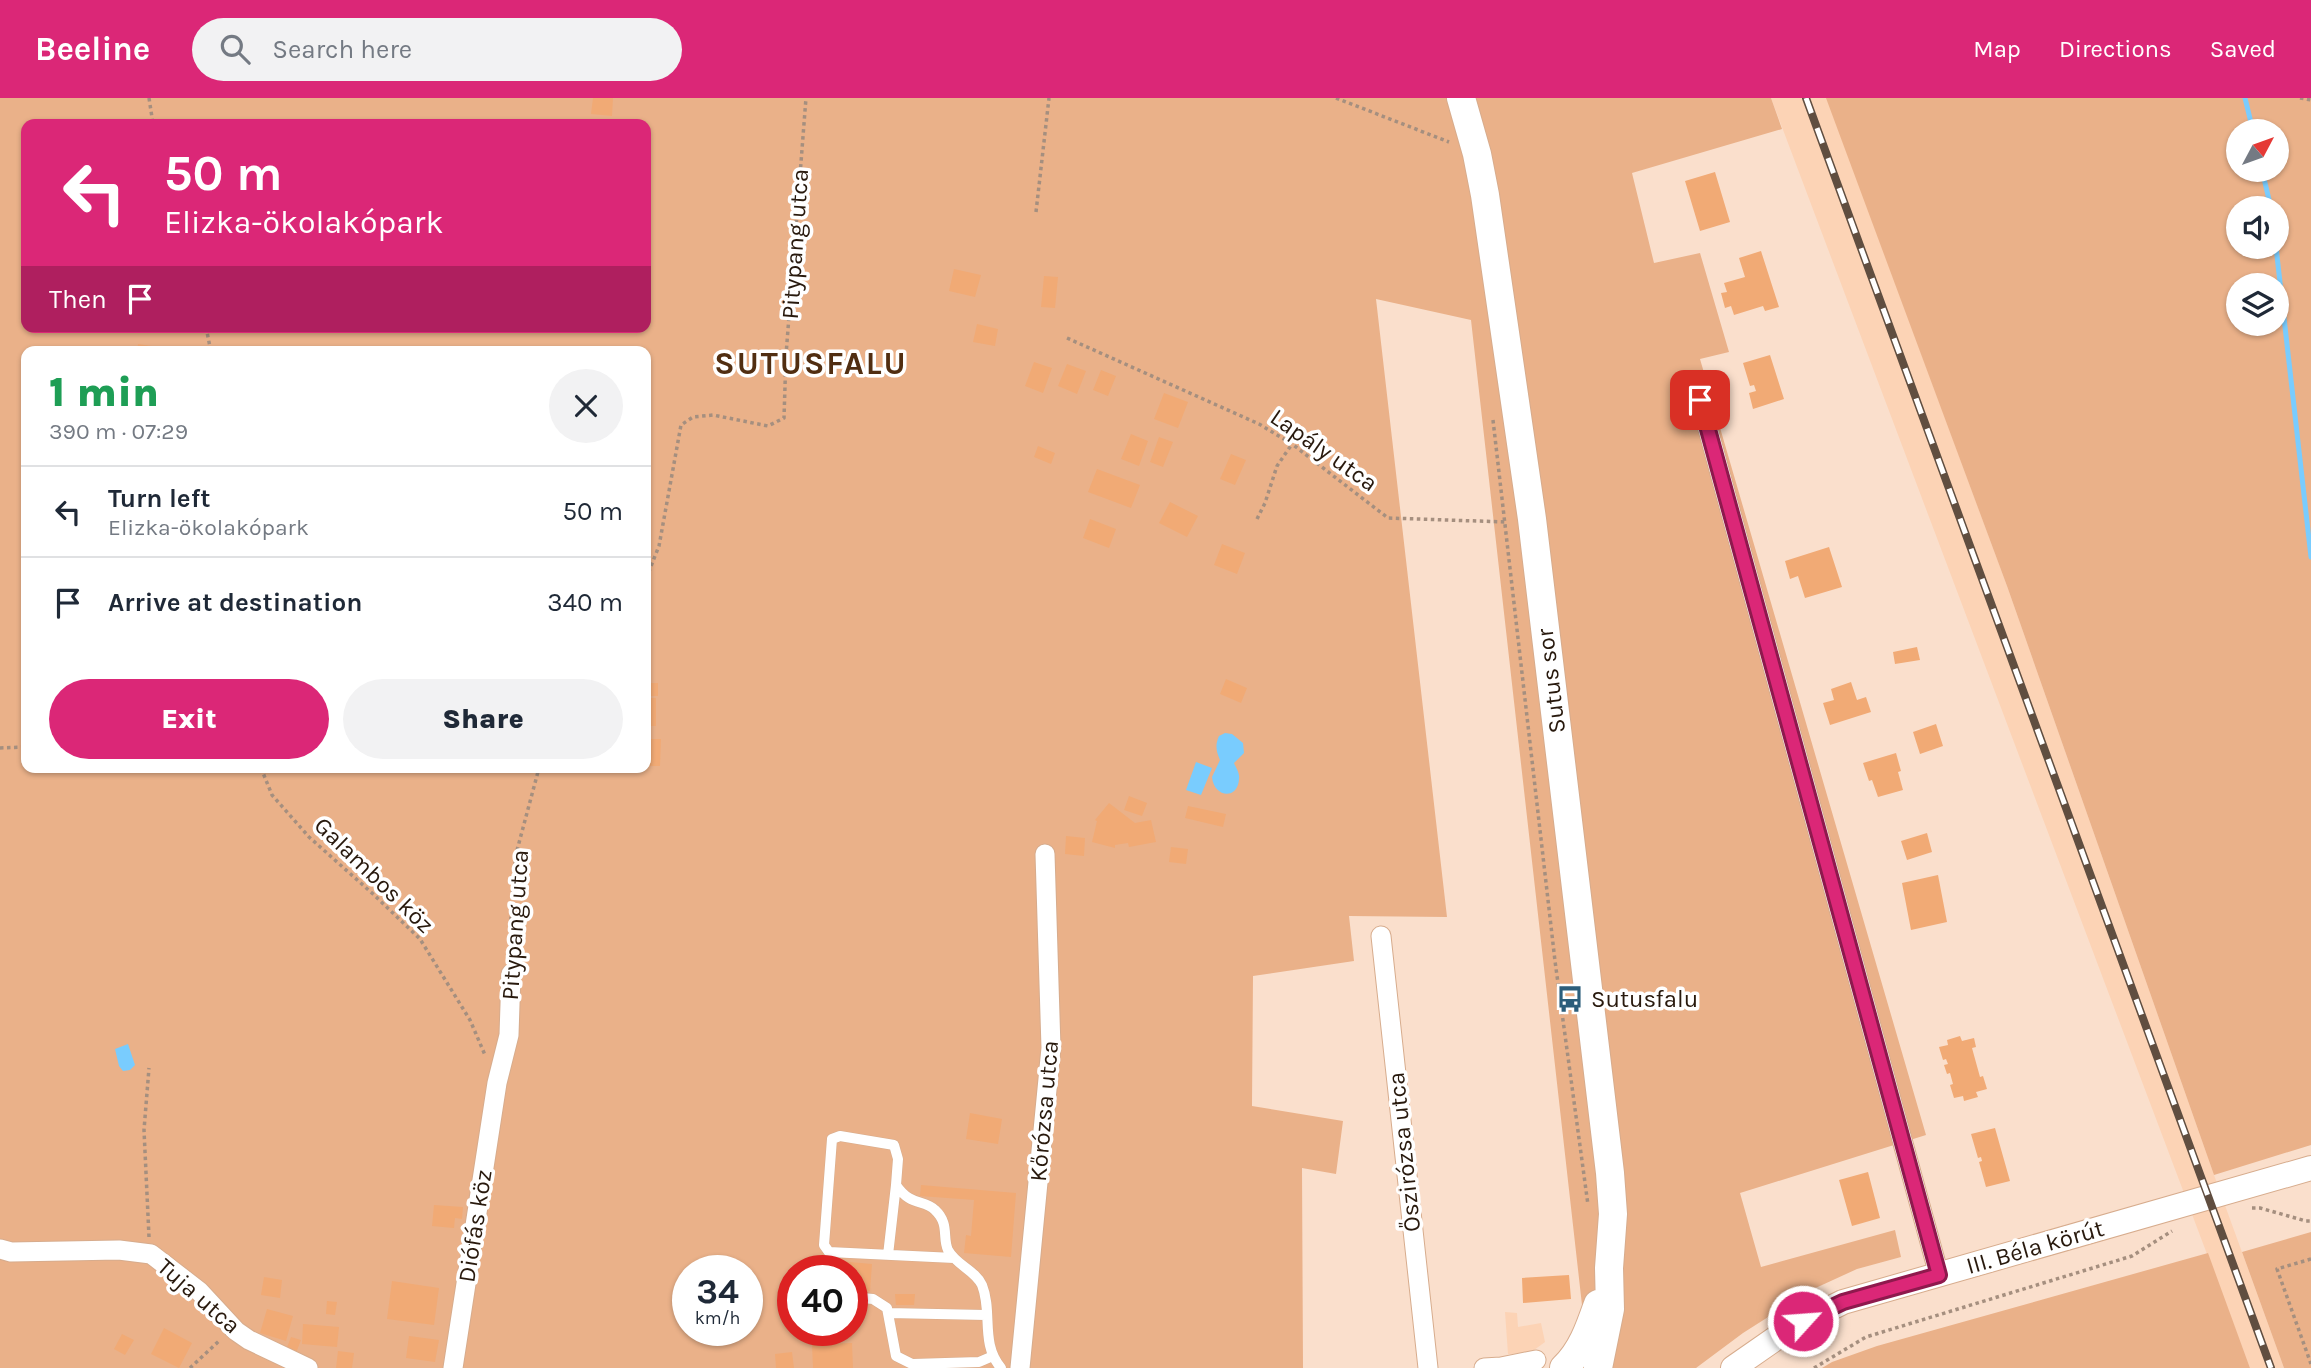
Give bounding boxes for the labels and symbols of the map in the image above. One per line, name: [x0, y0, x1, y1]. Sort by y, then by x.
north arrow: [2226, 119, 2289, 182]
street label: Pitypang utca: [776, 168, 814, 320]
district label: SUTUSFALU: [714, 345, 908, 382]
pin: [1670, 370, 1730, 430]
street label: Lapály utca: [1265, 403, 1383, 497]
street label: Sutus sor: [1531, 627, 1571, 735]
street label: Galambos köz: [309, 811, 439, 939]
street label: Pitypang utca: [496, 849, 534, 1001]
bus stop icon: Sutusfalu: [1555, 984, 1585, 1014]
place label: Sutusfalu: [1591, 985, 1698, 1013]
street label: Kőrózsa utca: [1024, 1039, 1064, 1183]
street label: Őszirózsa utca: [1382, 1071, 1426, 1233]
street label: Diófás köz: [452, 1168, 498, 1284]
street label: III. Béla körút: [1963, 1214, 2107, 1280]
street label: Tuja utca: [152, 1252, 246, 1340]
speed limit sign: 40: [777, 1255, 868, 1346]
position arrow: [1766, 1284, 1840, 1358]

